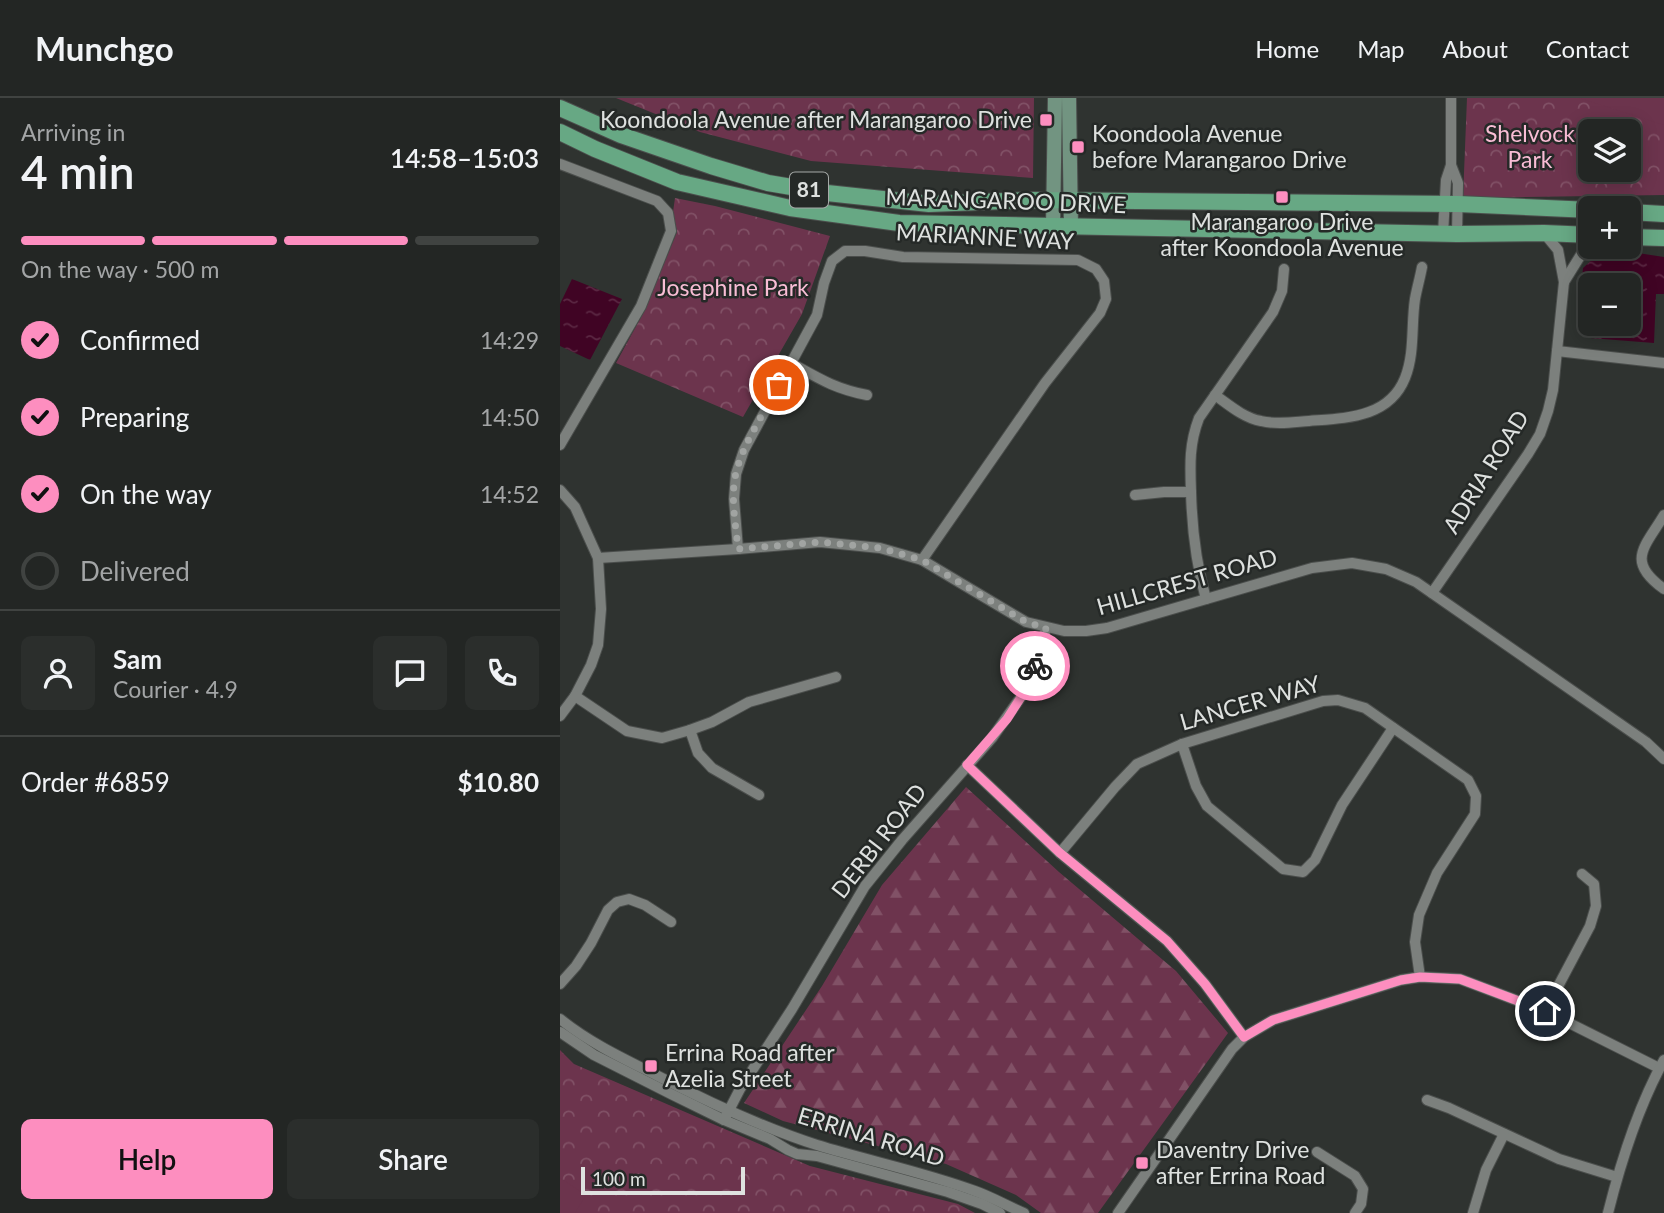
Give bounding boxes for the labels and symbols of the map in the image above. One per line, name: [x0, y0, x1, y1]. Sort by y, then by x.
place label: Koondoola Avenue after Marangaroo Drive: [600, 105, 1032, 133]
marker: Koondoola Avenue after Marangaroo Drive: [1038, 112, 1054, 128]
place label: Koondoola Avenue before Marangaroo Drive: [1092, 119, 1347, 173]
park label: Shelvock Park: [1485, 119, 1575, 173]
marker: Koondoola Avenue before Marangaroo Drive: [1070, 139, 1086, 155]
road number: 81: [790, 172, 828, 208]
street label: MARANGAROO DRIVE: [885, 182, 1127, 218]
marker: Marangaroo Drive after Koondoola Avenue: [1274, 189, 1290, 205]
place label: Marangaroo Drive after Koondoola Avenue: [1160, 207, 1404, 261]
street label: MARIANNE WAY: [895, 217, 1076, 255]
park label: Josephine Park: [657, 273, 809, 301]
pin: [749, 355, 809, 415]
street label: ADRIA ROAD: [1436, 405, 1534, 538]
street label: HILLCREST ROAD: [1093, 542, 1280, 620]
courier: [1000, 631, 1070, 701]
street label: LANCER WAY: [1176, 668, 1324, 735]
street label: DERBI ROAD: [825, 778, 932, 903]
pin: [1515, 981, 1575, 1041]
place label: Errina Road after Azelia Street: [665, 1038, 835, 1092]
marker: Errina Road after Azelia Street: [643, 1058, 659, 1074]
street label: ERRINA ROAD: [794, 1100, 948, 1172]
place label: Daventry Drive after Errina Road: [1156, 1135, 1325, 1189]
marker: Daventry Drive after Errina Road: [1134, 1155, 1150, 1171]
scale bar: [581, 1164, 746, 1196]

